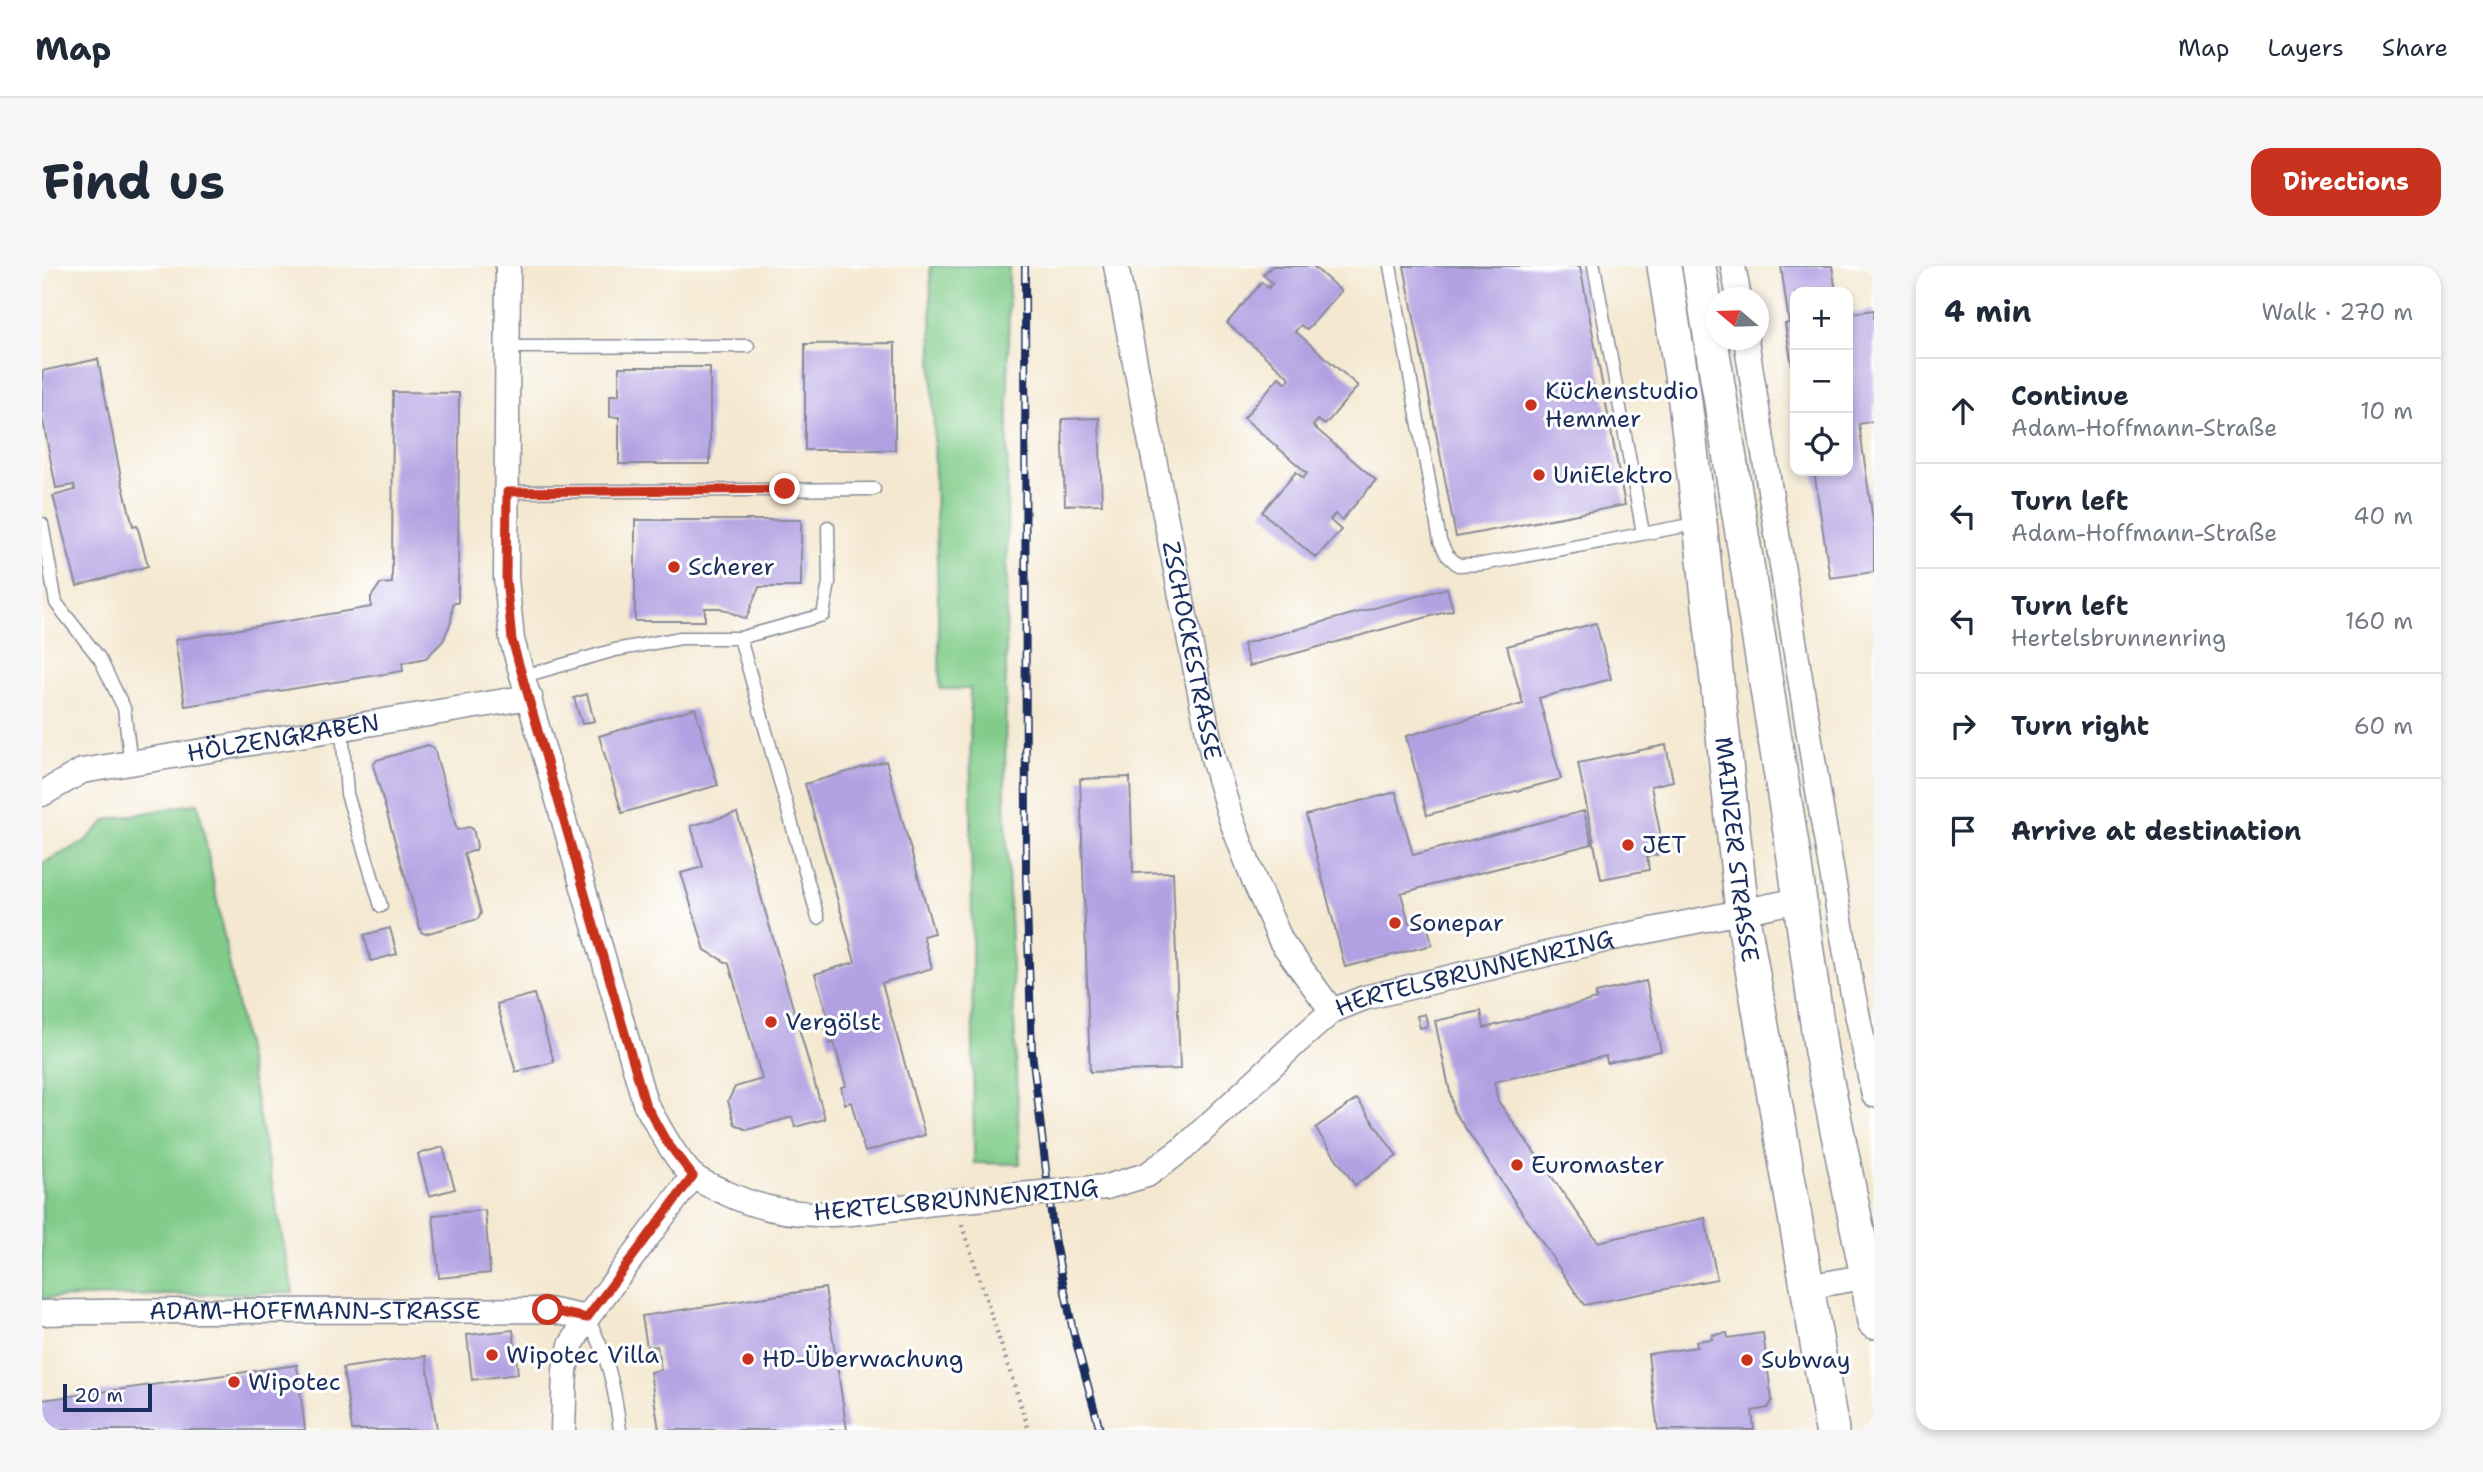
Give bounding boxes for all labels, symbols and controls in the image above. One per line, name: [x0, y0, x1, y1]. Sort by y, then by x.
text: Map: [35, 26, 111, 71]
text: Map: [2178, 32, 2229, 64]
text: Layers: [2267, 32, 2344, 64]
text: Share: [2382, 32, 2448, 64]
button: Directions: [2251, 148, 2441, 216]
text: Find us: [42, 149, 225, 215]
north arrow: [1706, 287, 1769, 350]
map controls: [1790, 287, 1853, 476]
button: +: [1790, 287, 1853, 350]
text: 4 min: [1944, 291, 2031, 332]
text: Walk · 270 m: [2261, 297, 2413, 327]
button: −: [1790, 350, 1853, 413]
place label: Küchenstudio Hemmer: [1545, 375, 1699, 435]
text: Continue: [2011, 378, 2129, 413]
icon: ahead: [1944, 392, 1982, 430]
text: 10 m: [2360, 396, 2413, 426]
marker: Küchenstudio Hemmer: [1523, 397, 1539, 413]
button: locate: [1790, 413, 1853, 476]
text: Adam-Hoffmann-Straße: [2011, 413, 2277, 443]
place label: UniElektro: [1553, 459, 1673, 491]
marker: UniElektro: [1531, 467, 1547, 483]
route end: [769, 473, 800, 504]
text: Turn left: [2011, 483, 2128, 518]
icon: left: [1944, 497, 1982, 535]
text: 40 m: [2353, 501, 2413, 531]
text: Adam-Hoffmann-Straße: [2011, 518, 2277, 548]
street label: ZSCHOCKESTRASSE: [1155, 538, 1229, 763]
place label: Scherer: [688, 551, 775, 583]
marker: Scherer: [666, 559, 682, 575]
text: Turn left: [2011, 588, 2128, 623]
icon: left: [1944, 602, 1982, 640]
text: 160 m: [2345, 606, 2413, 636]
text: Hertelsbrunnenring: [2011, 623, 2226, 653]
street label: HÖLZENGRABEN: [185, 706, 382, 769]
icon: right: [1944, 707, 1982, 745]
text: Turn right: [2011, 708, 2149, 743]
text: 60 m: [2354, 711, 2413, 741]
street label: MAINZER STRASSE: [1707, 735, 1767, 965]
icon: arrive: [1944, 812, 1982, 850]
text: Arrive at destination: [2011, 813, 2301, 848]
place label: JET: [1642, 829, 1686, 861]
marker: JET: [1620, 837, 1636, 853]
place label: Sonepar: [1409, 907, 1504, 939]
marker: Sonepar: [1387, 915, 1403, 931]
street label: HERTELSBRUNNENRING: [1330, 922, 1617, 1024]
place label: Vergölst: [785, 1006, 881, 1038]
marker: Vergölst: [763, 1014, 779, 1030]
place label: Euromaster: [1531, 1149, 1665, 1181]
marker: Euromaster: [1509, 1157, 1525, 1173]
street label: HERTELSBRUNNENRING: [812, 1172, 1100, 1228]
route start: [532, 1294, 563, 1325]
street label: ADAM-HOFFMANN-STRASSE: [149, 1295, 481, 1327]
place label: Wipotec Villa: [506, 1339, 659, 1371]
place label: HD-Überwachung: [762, 1343, 964, 1375]
place label: Subway: [1761, 1344, 1850, 1376]
marker: Wipotec Villa: [484, 1347, 500, 1363]
marker: HD-Überwachung: [740, 1351, 756, 1367]
marker: Subway: [1739, 1352, 1755, 1368]
place label: Wipotec: [248, 1366, 341, 1398]
marker: Wipotec: [226, 1374, 242, 1390]
scale bar: [63, 1381, 152, 1413]
text: 20 m: [74, 1383, 123, 1408]

